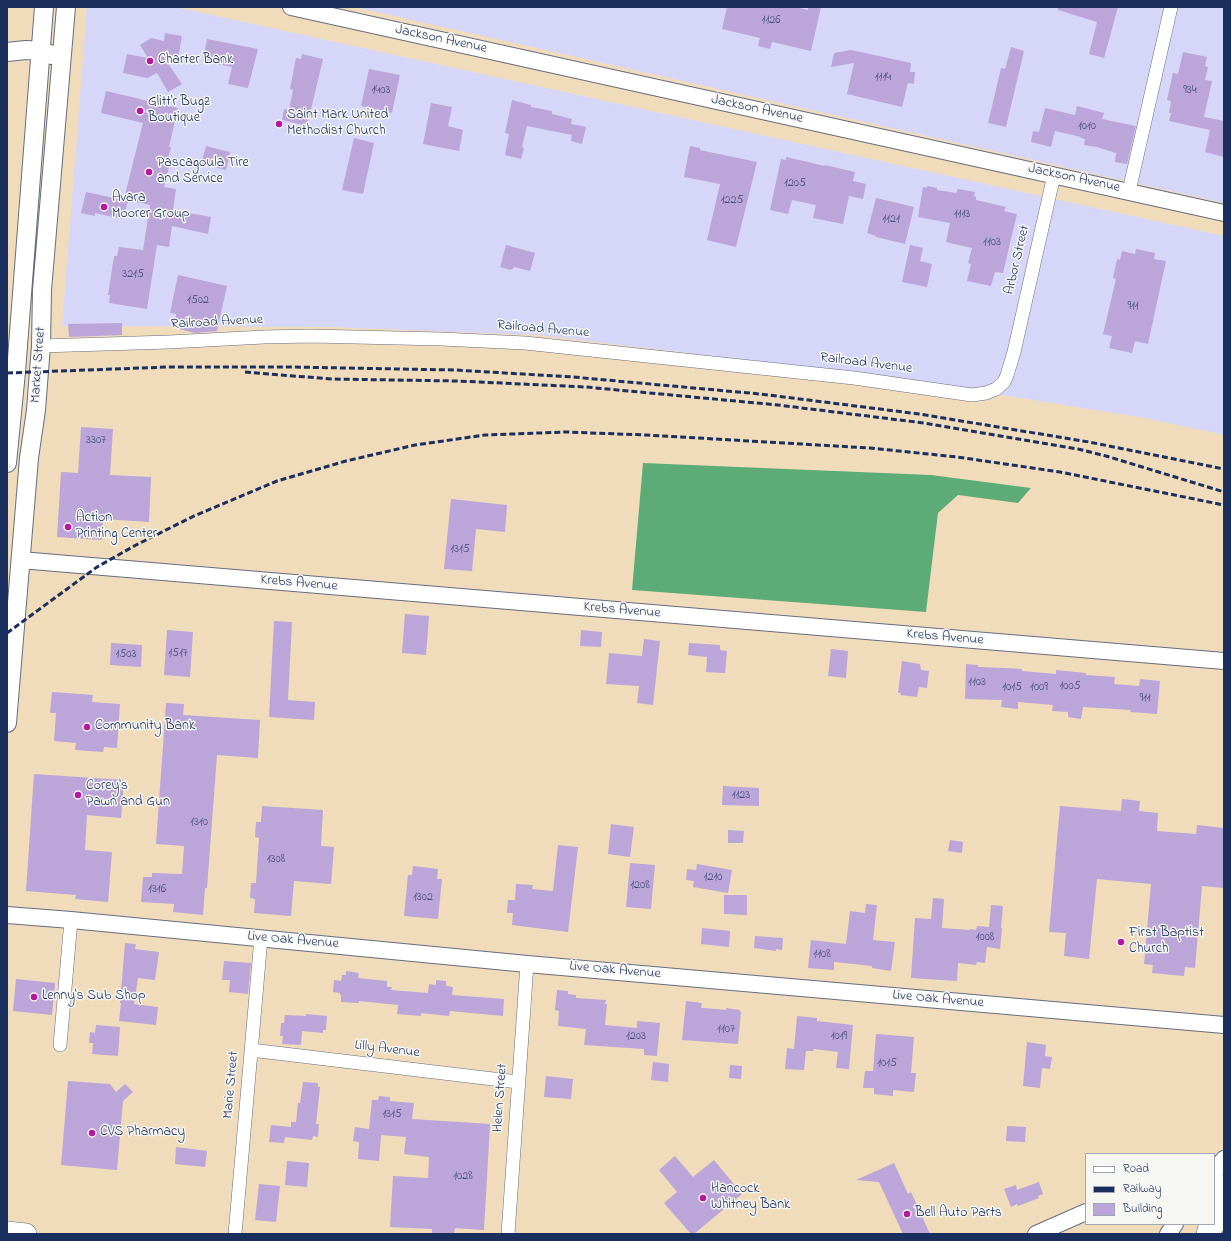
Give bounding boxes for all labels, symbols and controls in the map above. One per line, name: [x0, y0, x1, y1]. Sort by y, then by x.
house number: 1126: [762, 14, 780, 28]
street label: Jackson Avenue: [394, 22, 488, 58]
place label: Charter Bank: [158, 53, 233, 69]
marker: Charter Bank: [145, 56, 155, 66]
house number: 1114: [875, 71, 891, 85]
house number: 1403: [372, 84, 390, 98]
house number: 934: [1183, 84, 1197, 98]
street label: Jackson Avenue: [710, 92, 804, 128]
place label: Glitt'r Bugz Boutique: [148, 95, 210, 128]
marker: Glitt'r Bugz Boutique: [135, 106, 145, 116]
place label: Saint Mark United Methodist Church: [287, 108, 388, 140]
marker: Saint Mark United Methodist Church: [274, 119, 284, 129]
house number: 1010: [1078, 120, 1096, 134]
place label: Pascagoula Tire and Service: [157, 156, 249, 188]
street label: Jackson Avenue: [1027, 161, 1121, 197]
marker: Pascagoula Tire and Service: [144, 167, 154, 177]
house number: 1205: [784, 177, 806, 191]
place label: Avara Moorer Group: [112, 191, 189, 224]
house number: 1225: [721, 194, 743, 208]
marker: Avara Moorer Group: [99, 202, 109, 212]
house number: 1113: [954, 208, 970, 222]
house number: 1121: [882, 213, 900, 227]
street label: Arbor Street: [1002, 224, 1034, 296]
house number: 1103: [983, 236, 1001, 250]
house number: 3215: [122, 268, 144, 282]
house number: 1502: [187, 294, 209, 308]
house number: 911: [1127, 300, 1139, 314]
street label: Railroad Avenue: [170, 312, 264, 334]
street label: Railroad Avenue: [496, 318, 590, 342]
street label: Market Street: [28, 326, 50, 404]
street label: Railroad Avenue: [819, 350, 913, 378]
house number: 3307: [86, 434, 106, 448]
place label: Action Printing Center: [76, 511, 157, 544]
marker: Action Printing Center: [63, 522, 73, 532]
house number: 1315: [450, 543, 470, 557]
street label: Krebs Avenue: [260, 572, 338, 596]
street label: Krebs Avenue: [583, 599, 661, 623]
street label: Krebs Avenue: [906, 626, 984, 650]
house number: 1517: [168, 647, 188, 661]
house number: 1503: [116, 648, 136, 662]
house number: 1103: [968, 676, 986, 690]
house number: 1005: [1059, 680, 1081, 694]
house number: 1015: [1002, 681, 1022, 695]
house number: 1009: [1030, 681, 1048, 695]
house number: 911: [1139, 692, 1151, 706]
place label: Community Bank: [95, 719, 195, 735]
marker: Community Bank: [82, 722, 92, 732]
place label: Corey's Pawn and Gun: [86, 779, 170, 812]
house number: 1123: [732, 789, 750, 803]
marker: Corey's Pawn and Gun: [73, 790, 83, 800]
house number: 1310: [190, 816, 208, 830]
house number: 1308: [267, 853, 285, 867]
house number: 1210: [704, 871, 722, 885]
house number: 1208: [630, 879, 650, 893]
house number: 1316: [148, 883, 166, 897]
house number: 1302: [413, 891, 433, 905]
place label: First Baptist Church: [1129, 926, 1204, 958]
street label: Live Oak Avenue: [247, 929, 339, 953]
house number: 1008: [976, 931, 994, 945]
marker: First Baptist Church: [1116, 937, 1126, 947]
house number: 1108: [813, 948, 831, 962]
street label: Live Oak Avenue: [569, 959, 661, 983]
street label: Live Oak Avenue: [892, 988, 984, 1012]
place label: Lenny's Sub Shop: [42, 989, 146, 1005]
marker: Lenny's Sub Shop: [29, 992, 39, 1002]
house number: 1107: [717, 1023, 735, 1037]
house number: 1203: [626, 1030, 646, 1044]
house number: 1019: [831, 1030, 847, 1044]
street label: Lilly Avenue: [353, 1038, 421, 1062]
street label: Marie Street: [221, 1050, 243, 1120]
house number: 1015: [877, 1057, 897, 1071]
street label: Helen Street: [490, 1063, 512, 1133]
house number: 1315: [382, 1108, 402, 1122]
place label: CVS Pharmacy: [100, 1125, 185, 1141]
marker: CVS Pharmacy: [87, 1128, 97, 1138]
legend: [1085, 1153, 1215, 1225]
text: Road: [1123, 1160, 1149, 1178]
house number: 1028: [453, 1170, 473, 1184]
text: Railway: [1123, 1180, 1161, 1198]
place label: Hancock Whitney Bank: [711, 1182, 790, 1214]
marker: Hancock Whitney Bank: [698, 1193, 708, 1203]
text: Building: [1123, 1200, 1162, 1218]
place label: Bell Auto Parts: [915, 1206, 1002, 1222]
marker: Bell Auto Parts: [902, 1209, 912, 1219]

